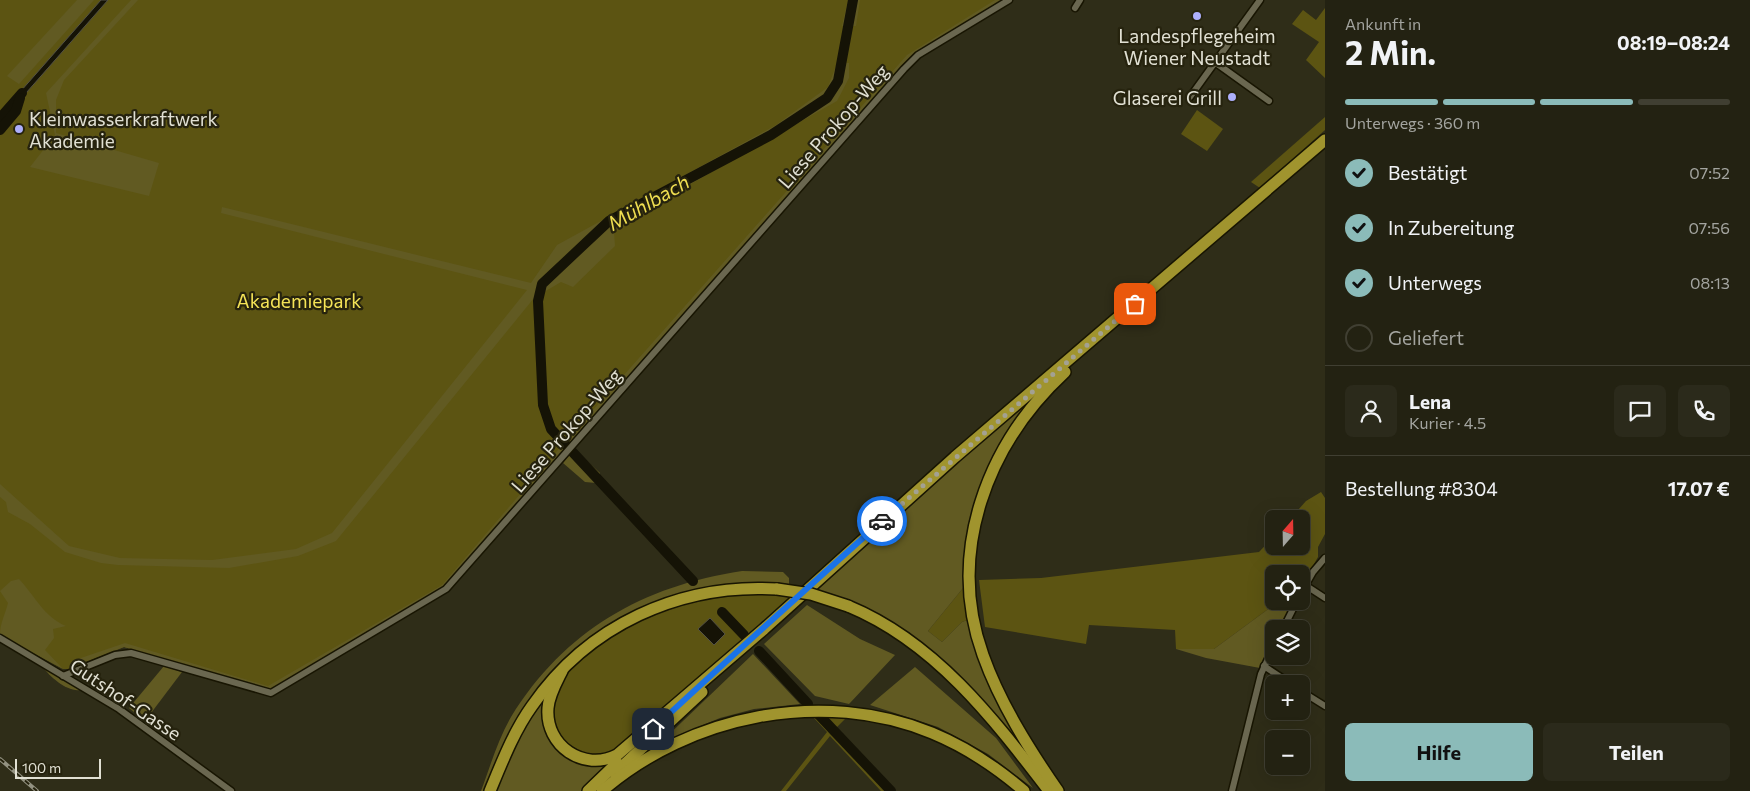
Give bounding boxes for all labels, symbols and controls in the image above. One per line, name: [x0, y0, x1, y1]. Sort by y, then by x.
marker: Landespflegeheim Wiener Neustadt: [1191, 10, 1203, 22]
text: Ankunft in: [1345, 14, 1421, 33]
place label: Landespflegeheim Wiener Neustadt: [1118, 24, 1276, 69]
text: 08:19–08:24: [1617, 31, 1730, 54]
text: 2 Min.: [1345, 32, 1436, 72]
street label: Liese Prokop-Weg: [773, 59, 893, 193]
place label: Glaserei Grill: [1113, 86, 1222, 109]
marker: Glaserei Grill: [1226, 91, 1238, 103]
place label: Kleinwasserkraftwerk Akademie: [29, 107, 218, 152]
text: Unterwegs · 360 m: [1345, 113, 1480, 132]
marker: Kleinwasserkraftwerk Akademie: [13, 123, 25, 135]
icon: check: [1345, 159, 1373, 187]
text: Bestätigt: [1388, 161, 1467, 184]
text: 07:52: [1689, 163, 1730, 182]
water label: Mühlbach: [603, 169, 693, 235]
icon: check: [1345, 214, 1373, 242]
text: In Zubereitung: [1388, 216, 1514, 239]
text: 07:56: [1688, 218, 1730, 237]
icon: check: [1345, 269, 1373, 297]
text: Unterwegs: [1388, 271, 1482, 294]
text: 08:13: [1690, 273, 1730, 292]
pin: [1114, 283, 1156, 325]
park label: Akademiepark: [237, 289, 361, 312]
icon: bag: [1121, 290, 1149, 318]
text: Geliefert: [1388, 326, 1464, 349]
street label: Liese Prokop-Weg: [506, 363, 626, 497]
button: person: [1345, 385, 1397, 437]
button: chat: [1614, 385, 1666, 437]
button: phone: [1678, 385, 1730, 437]
text: Lena: [1409, 390, 1451, 413]
text: Kurier · 4.5: [1409, 413, 1486, 432]
text: Bestellung #8304: [1345, 477, 1498, 500]
text: 17.07 €: [1668, 477, 1730, 500]
courier: [857, 496, 907, 546]
icon: car: [868, 507, 896, 535]
north arrow: [1265, 510, 1310, 555]
map controls: [1265, 510, 1310, 775]
button: locate: [1265, 565, 1310, 610]
button: layers: [1265, 620, 1310, 665]
street label: Gutshof-Gasse: [66, 653, 186, 745]
button: +: [1265, 675, 1310, 720]
pin: [632, 708, 674, 750]
icon: home: [639, 715, 667, 743]
button: Hilfe: [1345, 723, 1533, 781]
button: Teilen: [1543, 723, 1730, 781]
button: −: [1265, 730, 1310, 775]
scale bar: [15, 756, 101, 779]
text: 100 m: [22, 759, 61, 776]

